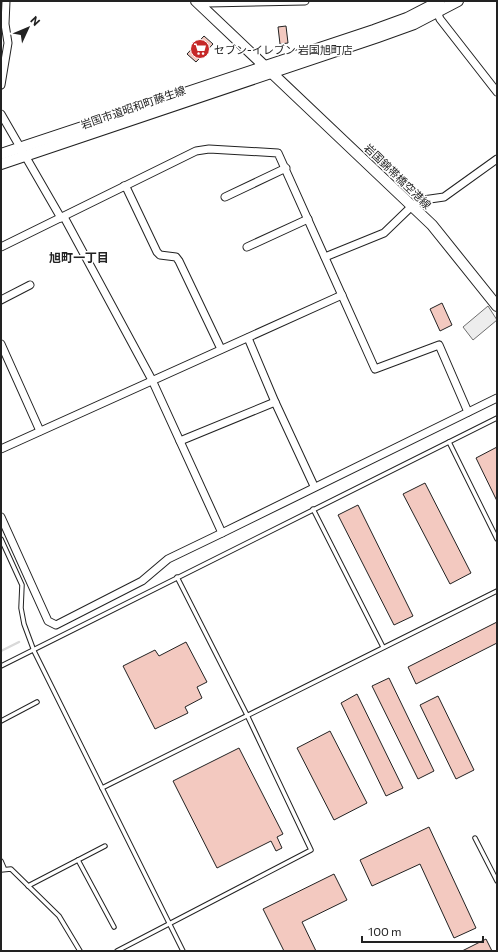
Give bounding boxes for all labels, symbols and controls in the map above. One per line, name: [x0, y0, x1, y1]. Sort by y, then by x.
north arrow: [8, 8, 48, 48]
text: N: [28, 13, 43, 28]
supermarket icon: セブン-イレブン 岩国旭町店: [189, 38, 211, 60]
place label: セブン-イレブン 岩国旭町店: [214, 43, 353, 56]
street label: 岩国市道昭和町藤生線: [79, 83, 187, 131]
street label: 岩国錦帯橋空港線: [362, 141, 434, 211]
district label: 旭町一丁目: [49, 250, 109, 264]
scale bar: [362, 918, 483, 944]
text: 100 m: [368, 924, 402, 938]

